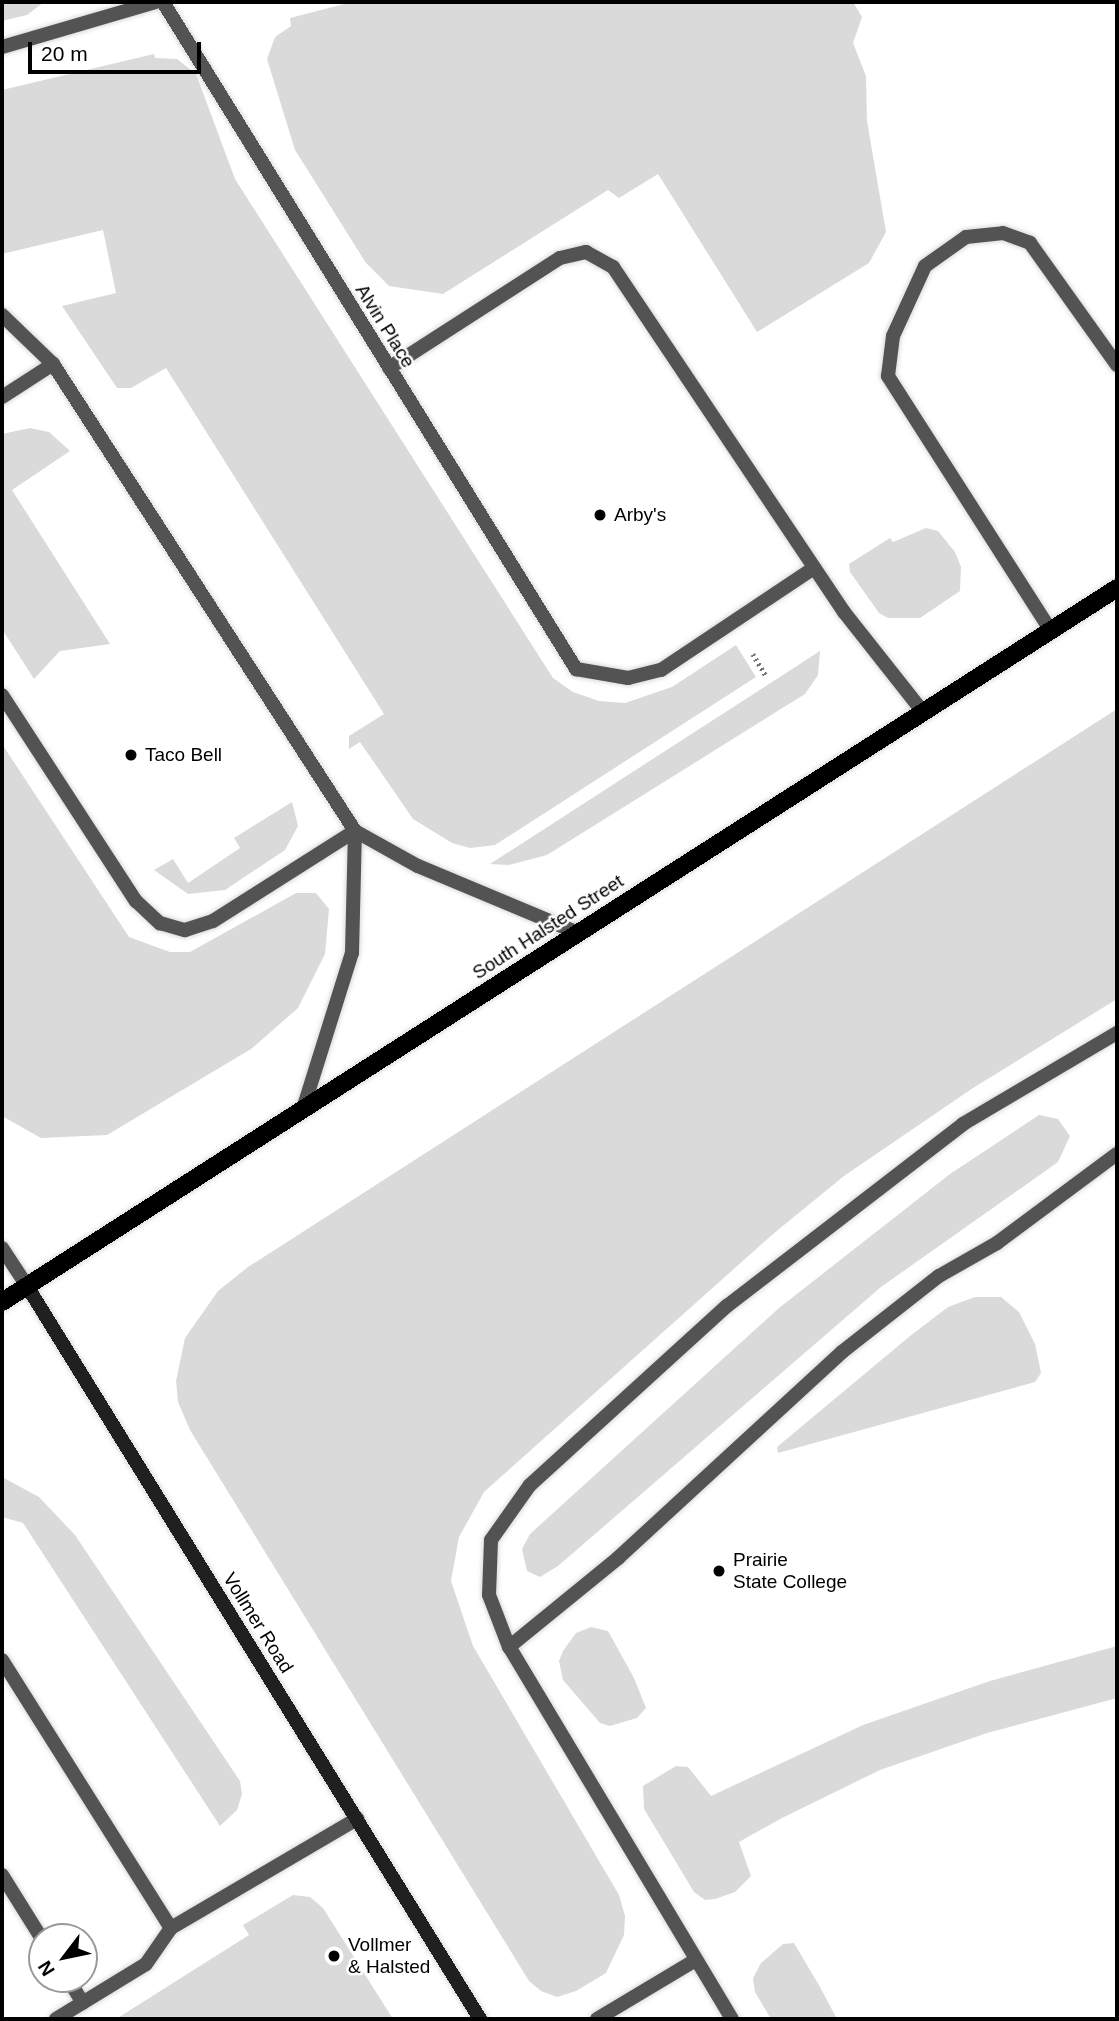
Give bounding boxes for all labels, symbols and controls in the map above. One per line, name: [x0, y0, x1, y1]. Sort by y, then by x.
scale bar: [32, 28, 205, 72]
text: 20 m: [41, 42, 88, 65]
street label: Alvin Place: [350, 280, 420, 372]
place label: Arby's: [614, 504, 666, 526]
marker: Arby's: [592, 507, 608, 523]
place label: Taco Bell: [145, 744, 222, 766]
marker: Taco Bell: [123, 747, 139, 763]
street label: South Halsted Street: [468, 870, 628, 984]
place label: Prairie State College: [733, 1549, 847, 1593]
marker: Prairie State College: [711, 1563, 727, 1579]
street label: Vollmer Road: [218, 1569, 298, 1677]
north arrow: [28, 1923, 98, 1993]
place label: Vollmer & Halsted: [348, 1934, 430, 1978]
marker: Vollmer & Halsted: [326, 1948, 342, 1964]
text: N: [34, 1957, 59, 1980]

